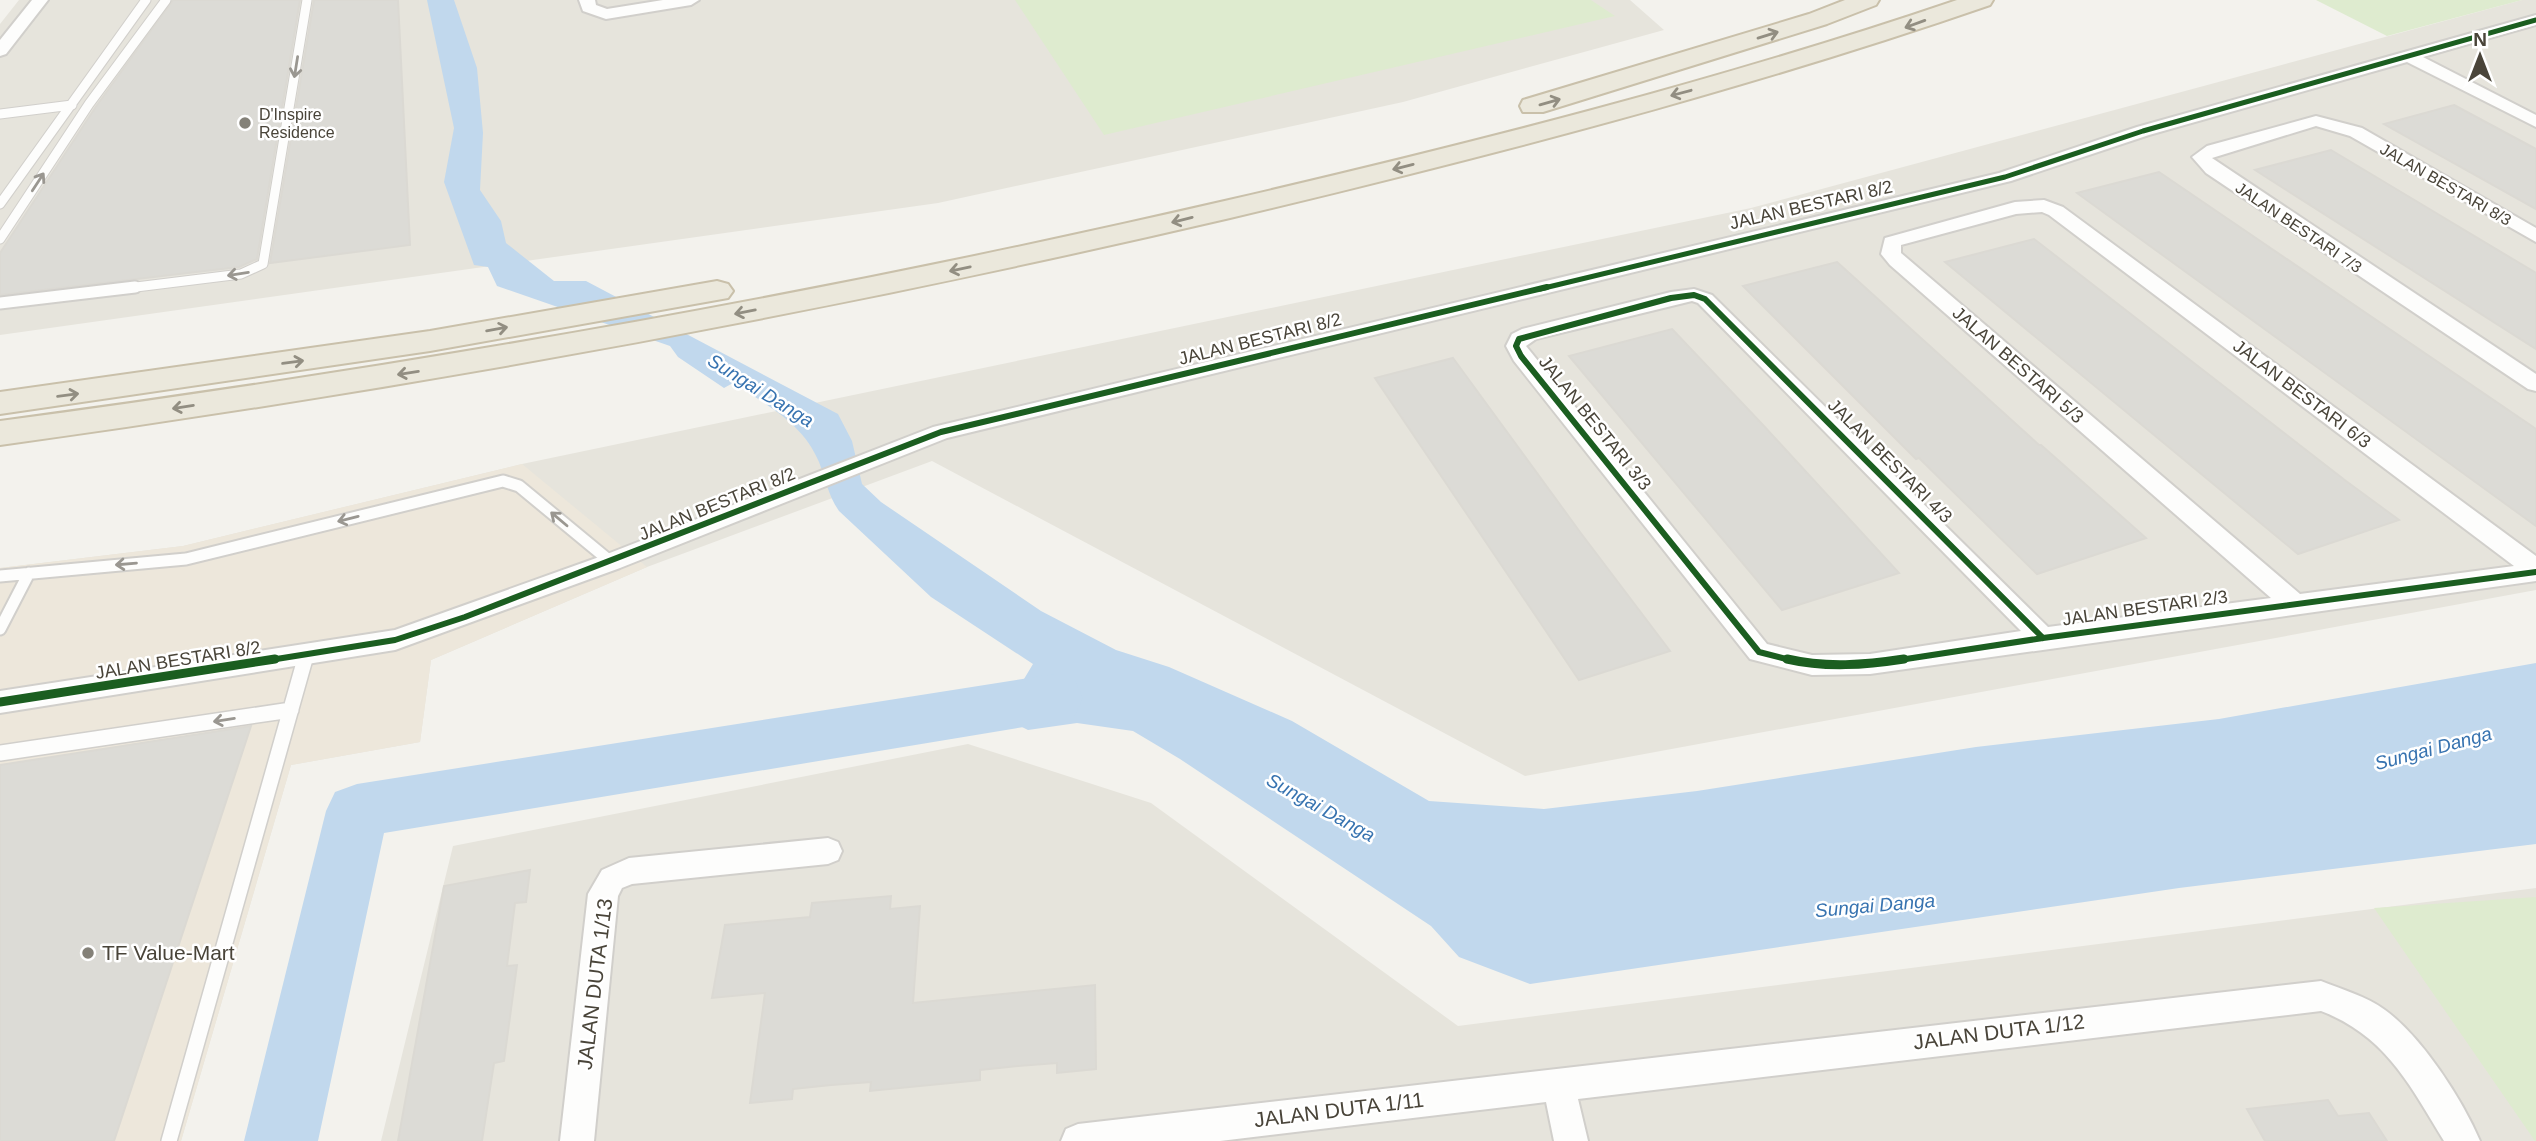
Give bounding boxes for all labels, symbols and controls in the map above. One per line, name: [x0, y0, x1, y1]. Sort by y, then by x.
one-way arrow: [1904, 19, 1926, 31]
north arrow: [2445, 21, 2515, 91]
one-way arrow: [1756, 28, 1778, 40]
text: N: [2473, 29, 2487, 50]
one-way arrow: [289, 55, 302, 78]
one-way arrow: [1670, 87, 1692, 100]
one-way arrow: [1539, 94, 1561, 107]
place label: D'Inspire Residence: [259, 106, 335, 141]
marker: D'Inspire Residence: [237, 115, 253, 131]
street label: JALAN BESTARI 8/3: [2377, 140, 2514, 229]
one-way arrow: [1392, 161, 1415, 174]
one-way arrow: [31, 172, 45, 192]
street label: JALAN BESTARI 8/2: [1728, 177, 1894, 233]
street label: JALAN BESTARI 7/3: [2233, 179, 2365, 276]
one-way arrow: [1171, 214, 1194, 227]
one-way arrow: [949, 262, 972, 276]
one-way arrow: [227, 268, 250, 281]
street label: JALAN BESTARI 5/3: [1949, 303, 2087, 427]
one-way arrow: [734, 306, 757, 320]
street label: JALAN BESTARI 8/2: [1177, 309, 1343, 369]
one-way arrow: [485, 322, 508, 336]
street label: JALAN BESTARI 6/3: [2229, 336, 2375, 452]
water label: Sungai Danga: [704, 350, 817, 431]
street label: JALAN BESTARI 3/3: [1535, 352, 1655, 494]
one-way arrow: [281, 355, 304, 368]
one-way arrow: [397, 367, 420, 380]
one-way arrow: [56, 388, 79, 401]
street label: JALAN BESTARI 4/3: [1824, 395, 1956, 527]
one-way arrow: [172, 401, 195, 414]
street label: JALAN BESTARI 8/2: [636, 463, 798, 545]
one-way arrow: [550, 511, 568, 526]
one-way arrow: [337, 513, 360, 526]
one-way arrow: [115, 558, 138, 571]
street label: JALAN BESTARI 2/3: [2061, 586, 2229, 630]
street label: JALAN BESTARI 8/2: [94, 637, 262, 683]
one-way arrow: [213, 714, 236, 727]
water label: Sungai Danga: [2372, 723, 2494, 774]
water label: Sungai Danga: [1263, 769, 1379, 846]
water label: Sungai Danga: [1814, 890, 1936, 921]
street label: JALAN DUTA 1/13: [573, 897, 616, 1071]
place label: TF Value-Mart: [102, 941, 235, 964]
marker: TF Value-Mart: [80, 945, 96, 961]
street label: JALAN DUTA 1/12: [1912, 1010, 2086, 1053]
street label: JALAN DUTA 1/11: [1253, 1088, 1425, 1131]

